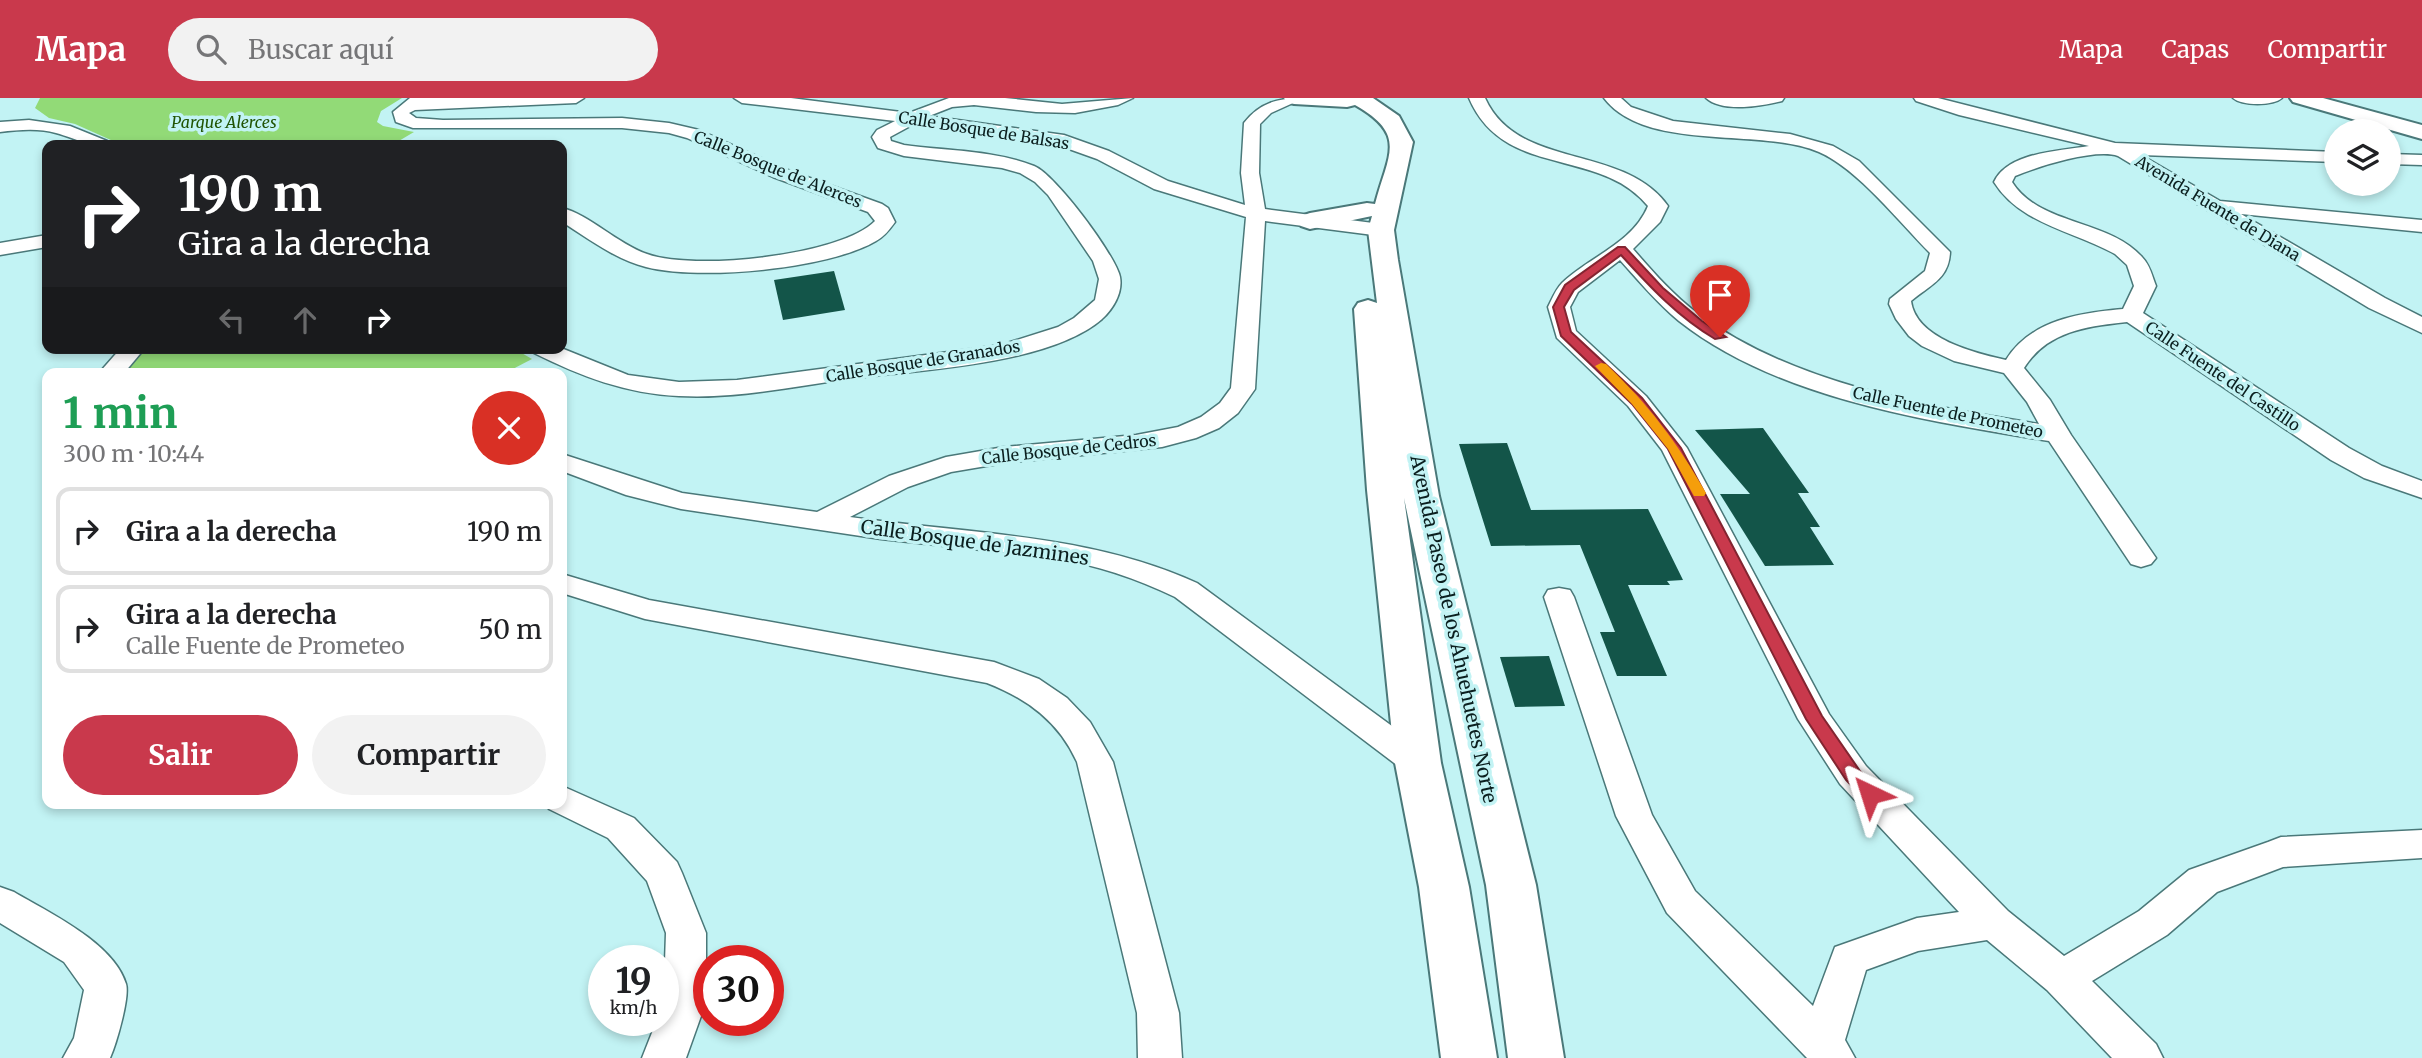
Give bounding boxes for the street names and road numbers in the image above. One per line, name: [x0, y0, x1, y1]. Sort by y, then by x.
street label: Calle Bosque de Balsas: [897, 107, 1071, 153]
street label: Calle Bosque de Alerces: [691, 126, 865, 212]
street label: Avenida Fuente de Diana: [2131, 150, 2304, 265]
street label: Calle Fuente del Castillo: [2142, 317, 2304, 435]
street label: Calle Bosque de Granados: [825, 336, 1022, 386]
street label: Calle Fuente de Prometeo: [1851, 382, 2045, 442]
street label: Calle Bosque de Cedros: [981, 430, 1157, 468]
street label: Avenida Paseo de los Ahuehuetes Norte: [1405, 452, 1503, 805]
street label: Calle Bosque de Jazmines: [859, 514, 1091, 570]

